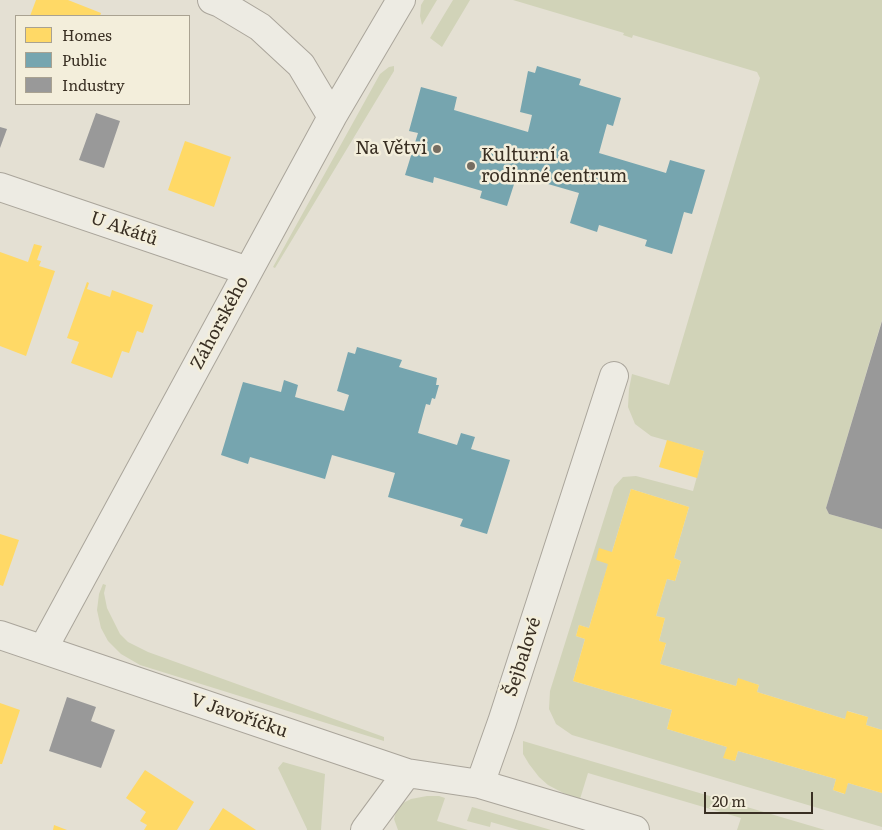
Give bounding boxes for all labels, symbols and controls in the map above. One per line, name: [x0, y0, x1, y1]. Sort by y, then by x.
legend: [15, 15, 190, 105]
text: Homes: [62, 23, 112, 46]
text: Public: [62, 48, 107, 71]
text: Industry: [62, 73, 125, 96]
place label: Na Větvi: [355, 138, 427, 160]
marker: Na Větvi: [431, 143, 443, 155]
place label: Kulturní a rodinné centrum: [481, 145, 627, 188]
marker: Kulturní a rodinné centrum: [465, 160, 477, 172]
street label: U Akátů: [87, 207, 161, 251]
street label: Záhorského: [186, 273, 254, 373]
street label: Šejbalové: [500, 615, 546, 699]
street label: V Javoříčku: [188, 689, 290, 743]
scale bar: [707, 782, 816, 814]
text: 20 m: [712, 789, 746, 812]

